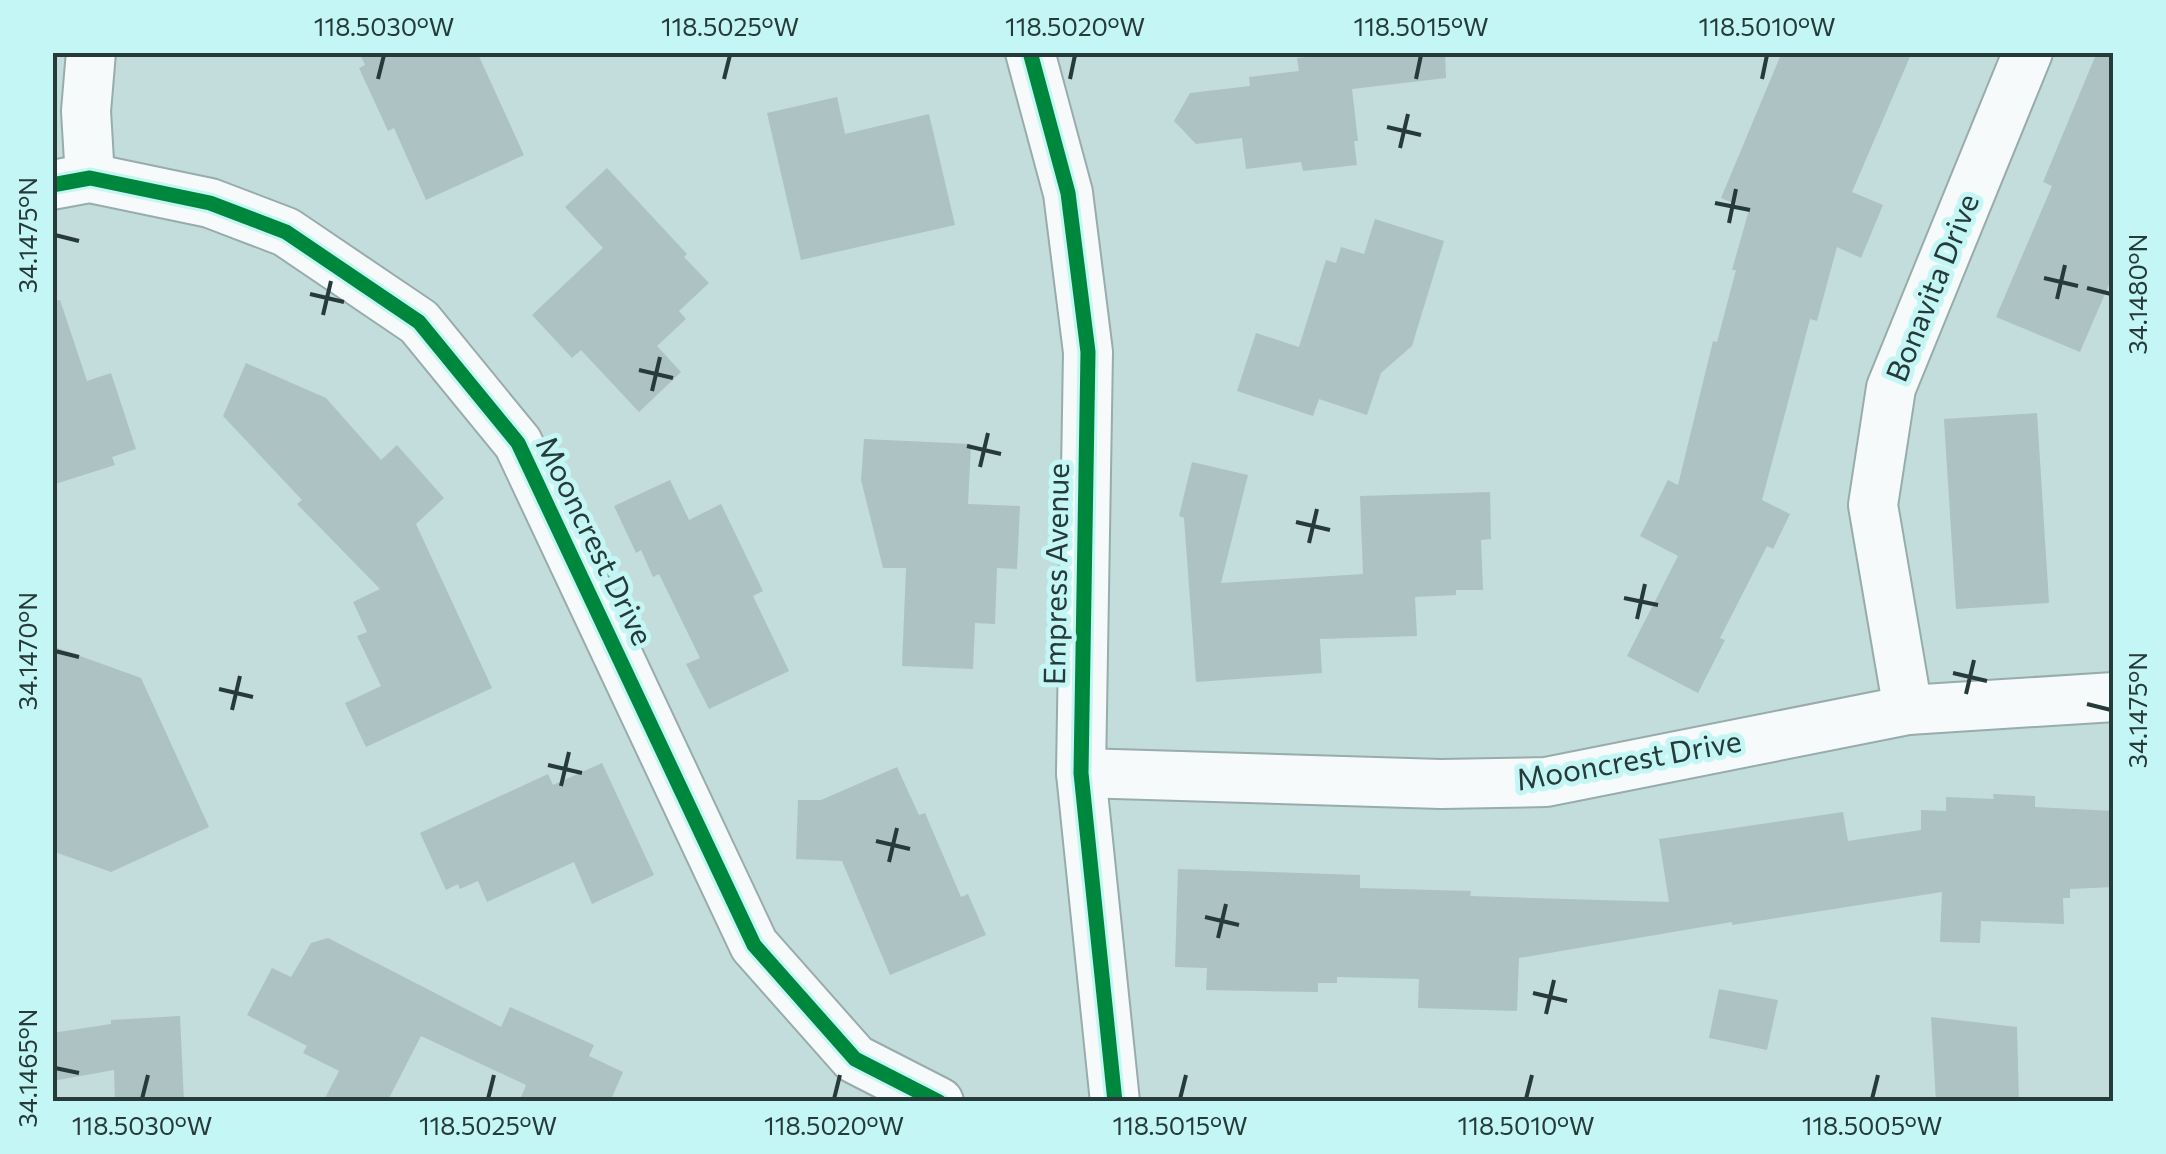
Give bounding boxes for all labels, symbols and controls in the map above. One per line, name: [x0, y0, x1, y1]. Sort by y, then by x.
text: 118.5030°W: [314, 11, 454, 41]
text: 118.5025°W: [661, 11, 799, 41]
text: 118.5020°W: [1005, 11, 1145, 41]
text: 118.5015°W: [1353, 11, 1489, 41]
text: 118.5010°W: [1699, 11, 1835, 41]
text: 34.1475°N: [12, 177, 42, 293]
street label: Bonavita Drive: [1876, 188, 1985, 386]
text: 34.1480°N: [2122, 234, 2152, 354]
street label: Mooncrest Drive: [530, 429, 663, 650]
street label: Empress Avenue: [1034, 463, 1075, 685]
text: 34.1470°N: [12, 592, 42, 710]
text: 34.1475°N: [2122, 652, 2152, 768]
street label: Mooncrest Drive: [1513, 721, 1744, 797]
text: 34.1465°N: [12, 1009, 42, 1127]
text: 118.5030°W: [72, 1110, 212, 1140]
text: 118.5025°W: [419, 1110, 557, 1140]
text: 118.5020°W: [764, 1110, 904, 1140]
text: 118.5015°W: [1112, 1110, 1248, 1140]
text: 118.5010°W: [1458, 1110, 1594, 1140]
text: 118.5005°W: [1802, 1110, 1942, 1140]

